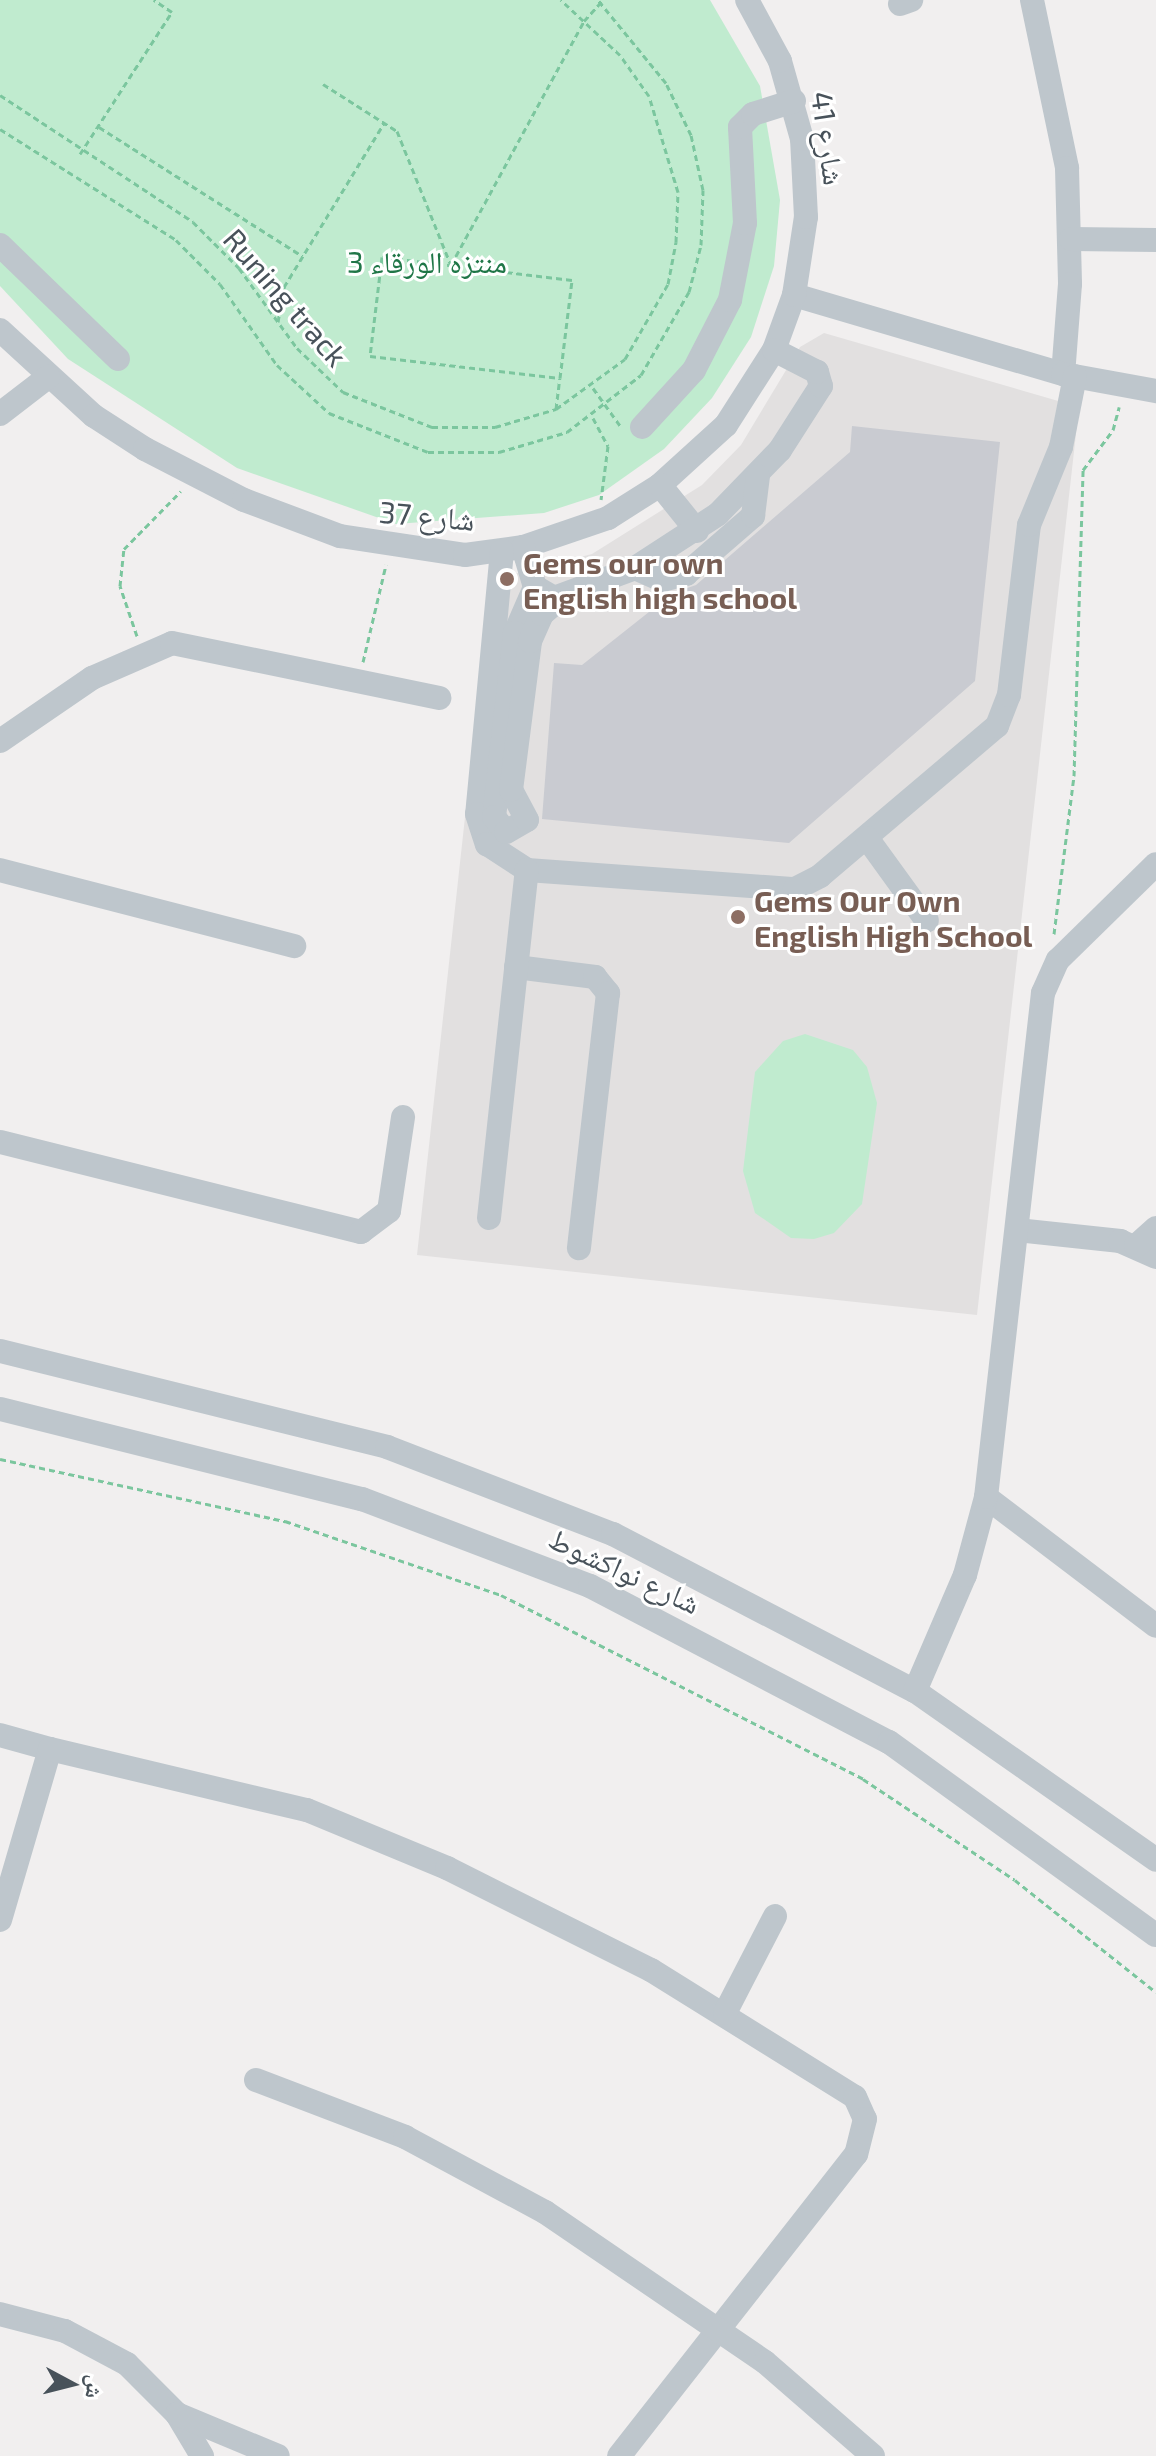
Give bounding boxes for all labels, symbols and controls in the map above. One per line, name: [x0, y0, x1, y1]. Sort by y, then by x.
street label: شارع 41: [805, 89, 853, 187]
street label: Runing track: [216, 221, 356, 373]
park label: منتزه الورقاء 3: [347, 243, 507, 279]
street label: شارع 37: [378, 493, 476, 537]
place label: Gems our own English high school: [523, 544, 797, 614]
marker: Gems our own English high school: [498, 570, 516, 588]
place label: Gems Our Own English High School: [754, 882, 1032, 952]
marker: Gems Our Own English High School: [729, 908, 747, 926]
street label: شارع نواكشوط: [544, 1519, 706, 1621]
north arrow: [32, 2344, 112, 2424]
text: ش: [81, 2374, 110, 2400]

